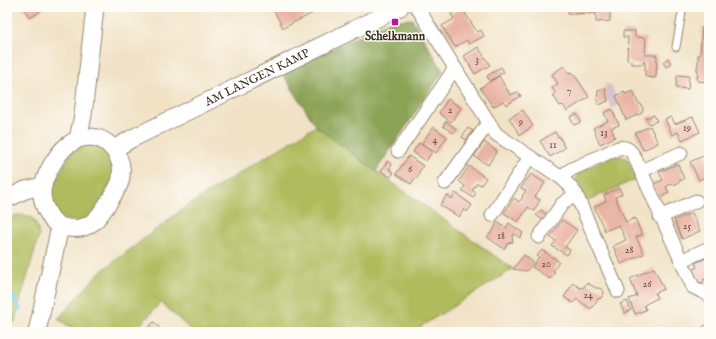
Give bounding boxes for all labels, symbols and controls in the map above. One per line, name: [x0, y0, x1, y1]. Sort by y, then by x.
marker: Schelkmann: [390, 17, 400, 27]
place label: Schelkmann: [365, 29, 426, 44]
street label: AM LANGEN KAMP: [201, 45, 312, 110]
house number: 3: [475, 54, 479, 67]
house number: 7: [567, 85, 572, 98]
house number: 2: [448, 104, 453, 117]
house number: 9: [518, 116, 523, 129]
house number: 19: [683, 122, 691, 135]
house number: 13: [600, 127, 608, 140]
house number: 4: [433, 134, 438, 147]
house number: 11: [549, 139, 557, 152]
house number: 6: [408, 163, 413, 176]
house number: 25: [683, 220, 692, 233]
house number: 18: [497, 230, 505, 243]
house number: 28: [625, 244, 633, 257]
house number: 20: [541, 258, 551, 271]
house number: 26: [643, 278, 652, 291]
house number: 24: [583, 289, 593, 302]

